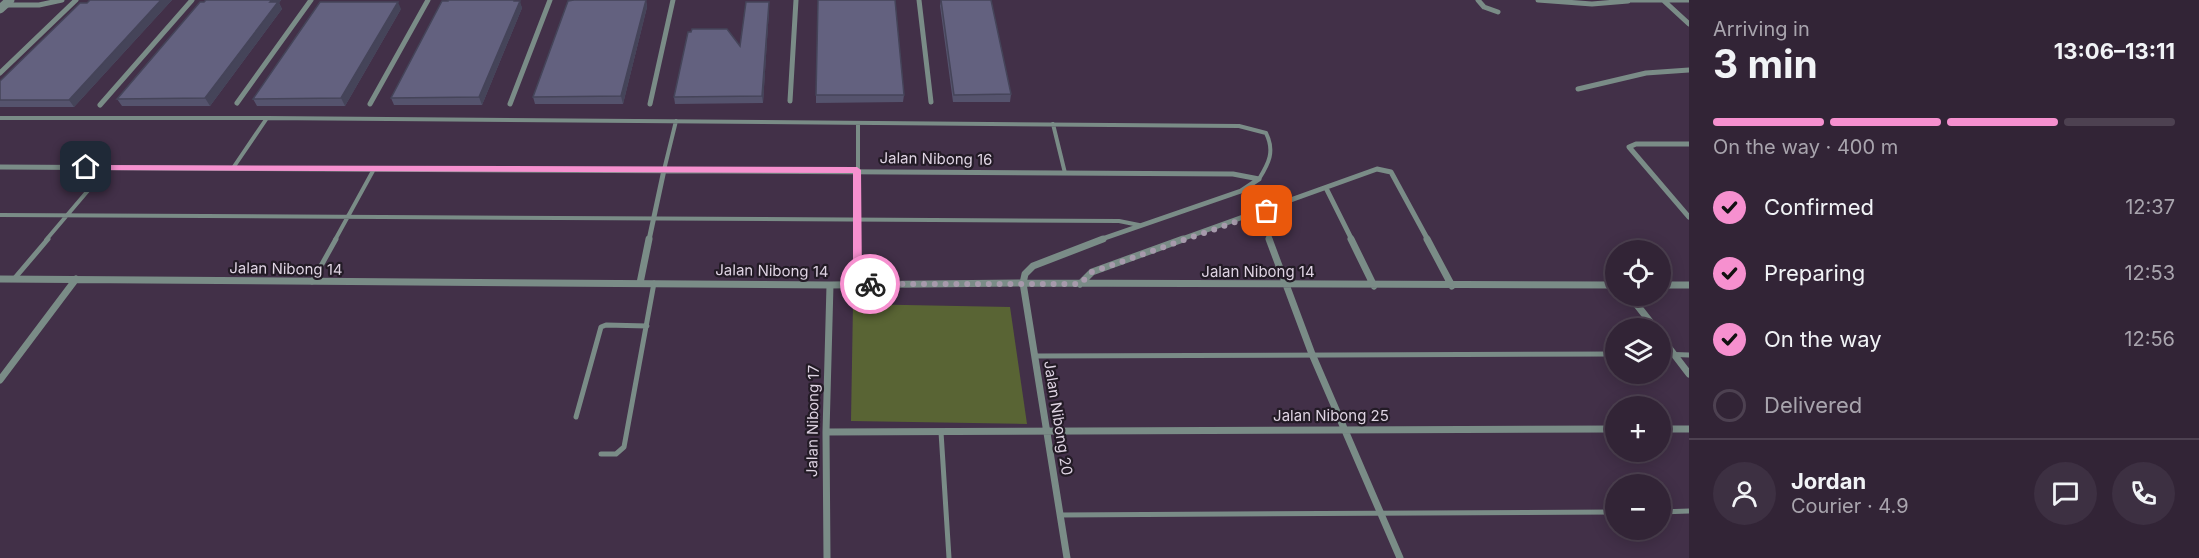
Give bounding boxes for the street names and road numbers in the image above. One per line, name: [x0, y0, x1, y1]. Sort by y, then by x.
street label: Jalan Nibong 16: [879, 148, 993, 169]
street label: Jalan Nibong 14: [229, 258, 343, 279]
street label: Jalan Nibong 14: [715, 260, 829, 281]
street label: Jalan Nibong 14: [1201, 262, 1315, 281]
street label: Jalan Nibong 20: [1040, 359, 1077, 477]
street label: Jalan Nibong 17: [802, 365, 823, 477]
street label: Jalan Nibong 25: [1273, 406, 1389, 425]

